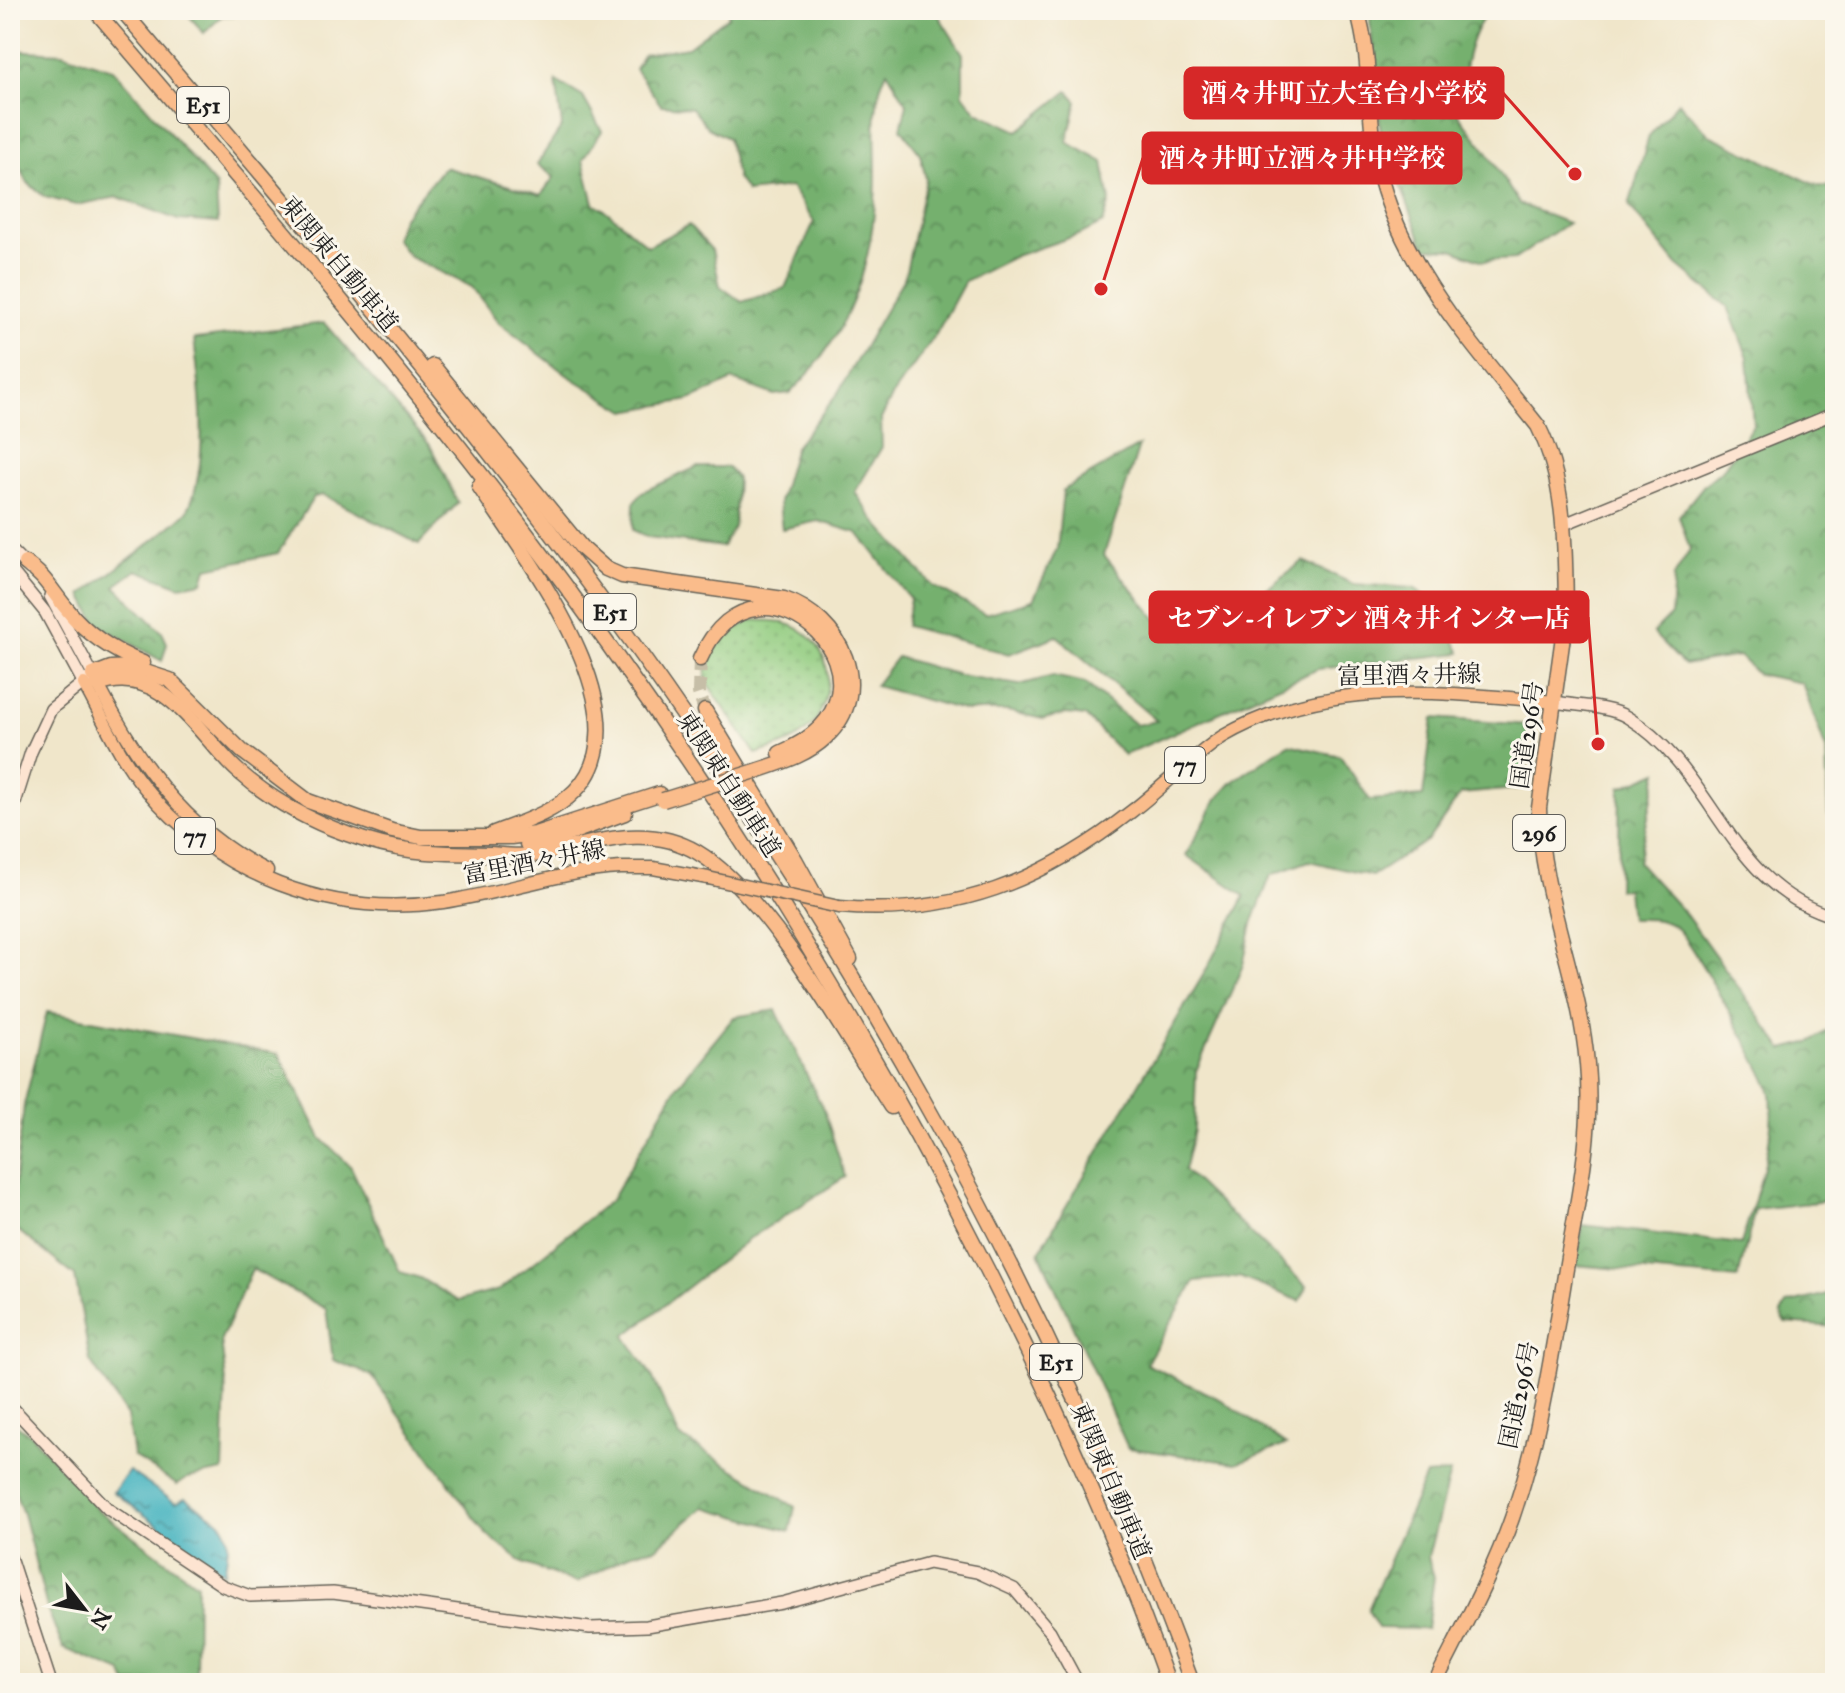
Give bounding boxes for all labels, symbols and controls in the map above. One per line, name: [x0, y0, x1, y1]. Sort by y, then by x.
callout: 酒々井町立大室台小学校: [1185, 68, 1503, 118]
text: 酒々井町立大室台小学校: [1201, 77, 1487, 109]
road number: E51: [177, 87, 229, 123]
callout: 酒々井町立酒々井中学校: [1143, 133, 1461, 183]
text: 酒々井町立酒々井中学校: [1159, 142, 1445, 174]
street label: 東関東自動車道: [274, 190, 404, 338]
callout: セブン-イレブン 酒々井インター店: [1150, 592, 1588, 642]
road number: E51: [584, 594, 636, 630]
text: セブン-イレブン 酒々井インター店: [1167, 602, 1571, 634]
street label: 富里酒々井線: [1337, 659, 1481, 691]
street label: 国道296号: [1505, 679, 1549, 791]
street label: 東関東自動車道: [671, 705, 787, 863]
road number: 77: [1165, 747, 1205, 783]
road number: 296: [1513, 815, 1565, 851]
road number: 77: [175, 818, 215, 854]
street label: 富里酒々井線: [460, 834, 608, 890]
street label: 国道296号: [1493, 1339, 1545, 1451]
road number: E51: [1030, 1344, 1082, 1380]
street label: 東関東自動車道: [1064, 1398, 1158, 1564]
north arrow: [44, 1569, 124, 1649]
text: N: [84, 1604, 117, 1634]

